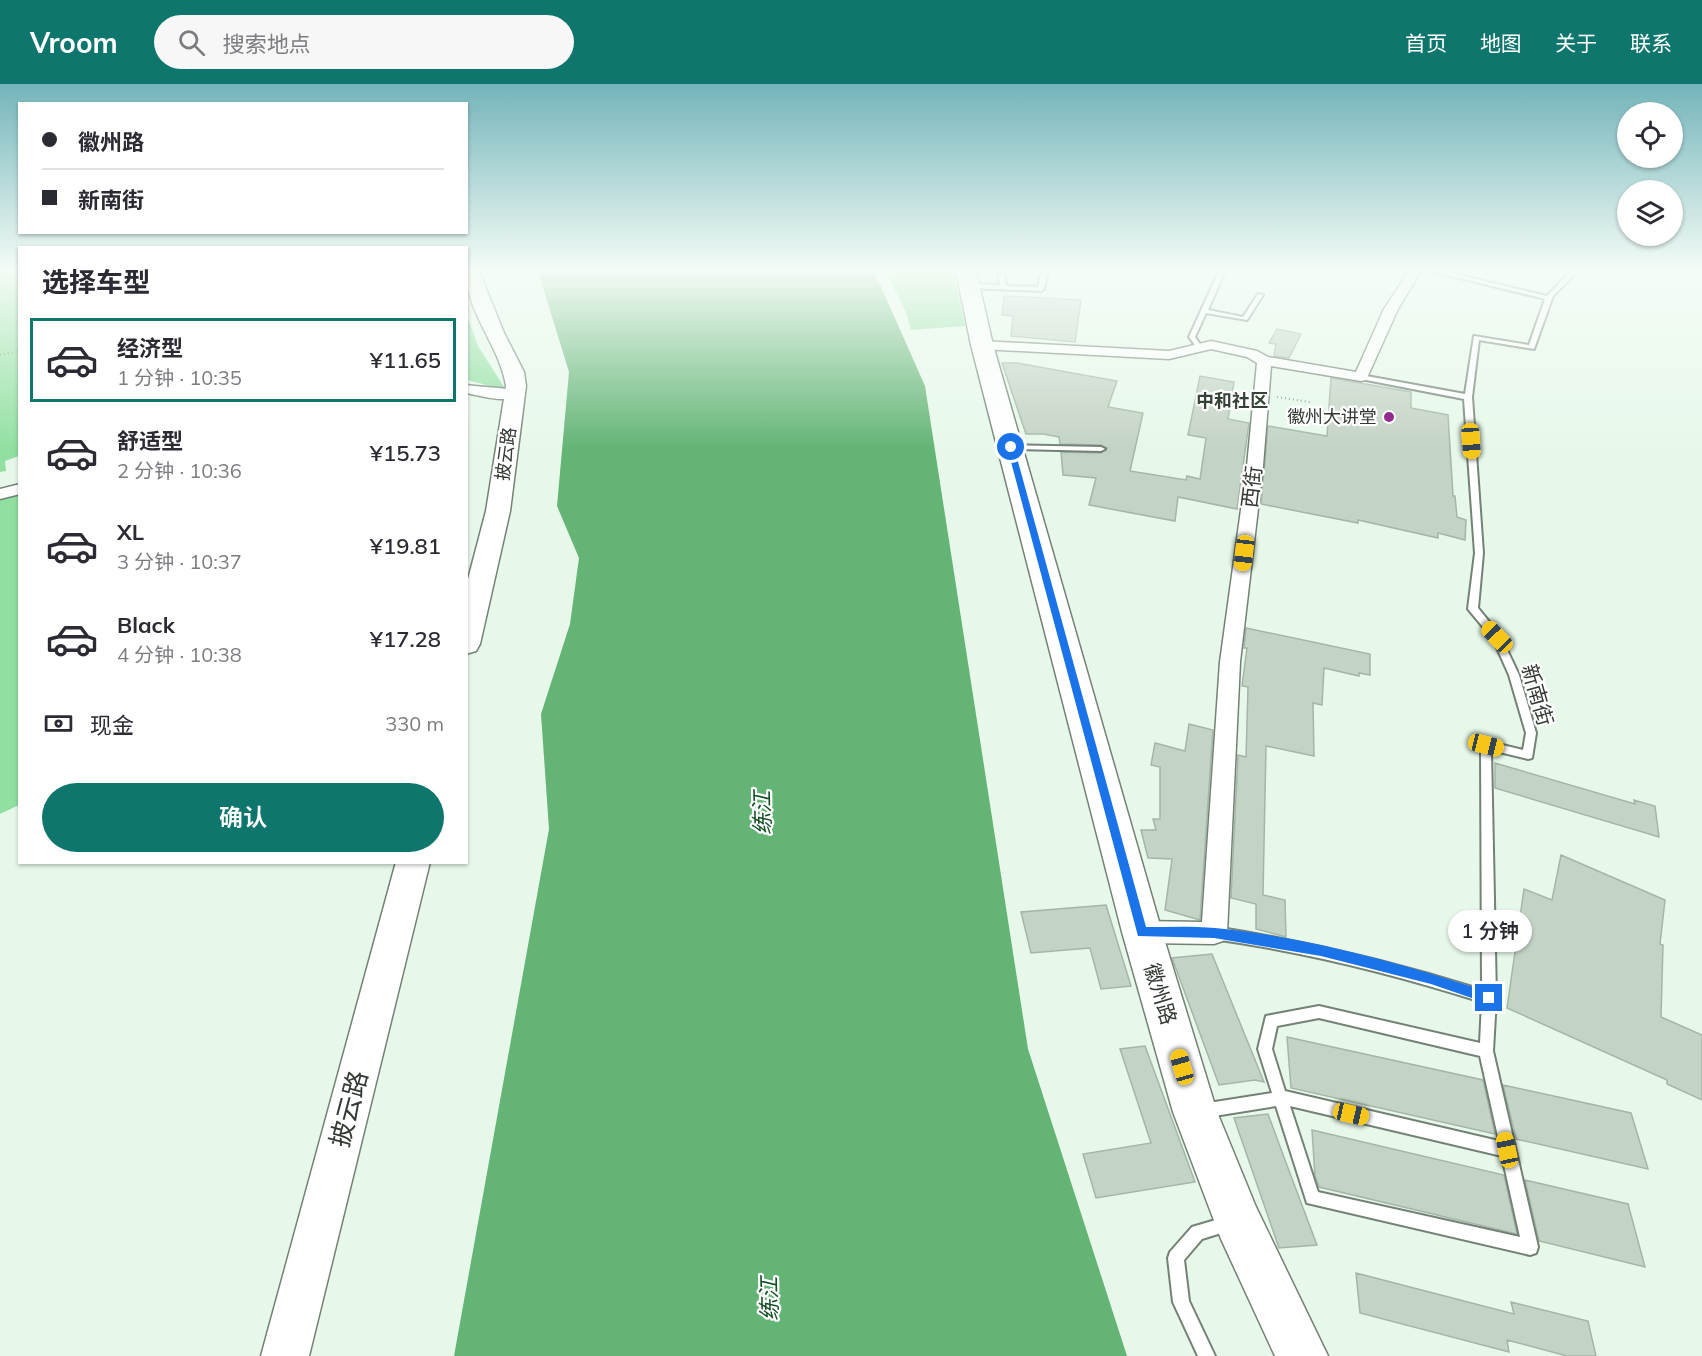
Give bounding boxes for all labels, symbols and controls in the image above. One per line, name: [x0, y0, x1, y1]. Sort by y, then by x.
search box: [154, 15, 574, 69]
text: Vroom: [30, 25, 118, 60]
icon: search: [175, 26, 208, 59]
text: 搜索地点: [223, 30, 311, 58]
text: 首页: [1405, 30, 1447, 56]
text: 地图: [1480, 30, 1522, 56]
text: 关于: [1555, 30, 1597, 56]
text: 联系: [1630, 30, 1672, 56]
map controls: [1617, 102, 1683, 246]
button: locate: [1617, 102, 1683, 168]
text: 徽州路: [78, 128, 144, 156]
button: layers: [1617, 180, 1683, 246]
text: 新南街: [78, 186, 144, 214]
text: 选择车型: [42, 265, 150, 299]
icon: car: [45, 333, 99, 387]
text: 经济型: [117, 334, 183, 362]
text: ¥11.65: [370, 346, 441, 374]
text: 1 分钟 · 10:35: [117, 365, 242, 390]
district label: 中和社区: [1196, 389, 1268, 412]
place label: 徽州大讲堂: [1287, 405, 1377, 428]
marker: 徽州大讲堂: [1382, 410, 1396, 424]
car: [1461, 422, 1481, 460]
icon: car: [45, 426, 99, 480]
street label: 披云路: [490, 426, 521, 482]
text: 舒适型: [117, 427, 183, 455]
route start: [997, 433, 1024, 460]
text: ¥15.73: [370, 439, 441, 467]
text: 2 分钟 · 10:36: [117, 458, 242, 483]
street label: 西街: [1236, 464, 1266, 509]
text: XL: [117, 518, 144, 546]
icon: car: [45, 519, 99, 573]
text: ¥19.81: [370, 532, 441, 560]
car: [1233, 534, 1255, 572]
text: 3 分钟 · 10:37: [117, 549, 242, 574]
text: Black: [117, 611, 175, 639]
icon: car: [45, 612, 99, 666]
car: [1478, 618, 1516, 656]
text: ¥17.28: [370, 625, 441, 653]
text: 4 分钟 · 10:38: [117, 642, 242, 667]
street label: 新南街: [1517, 661, 1559, 729]
icon: cash: [42, 707, 75, 740]
text: 现金: [90, 711, 134, 739]
text: 330 m: [385, 711, 444, 736]
car: [1466, 732, 1506, 758]
button: 确认: [42, 783, 444, 852]
water label: 练江: [748, 789, 776, 835]
callout: 1 分钟: [1447, 911, 1531, 953]
text: 1 分钟: [1461, 918, 1519, 943]
street label: 徽州路: [1139, 960, 1183, 1028]
route end: [1475, 984, 1502, 1011]
car: [1168, 1047, 1196, 1087]
street label: 披云路: [322, 1067, 375, 1151]
car: [1331, 1101, 1371, 1127]
car: [1494, 1131, 1520, 1169]
water label: 练江: [755, 1275, 783, 1321]

